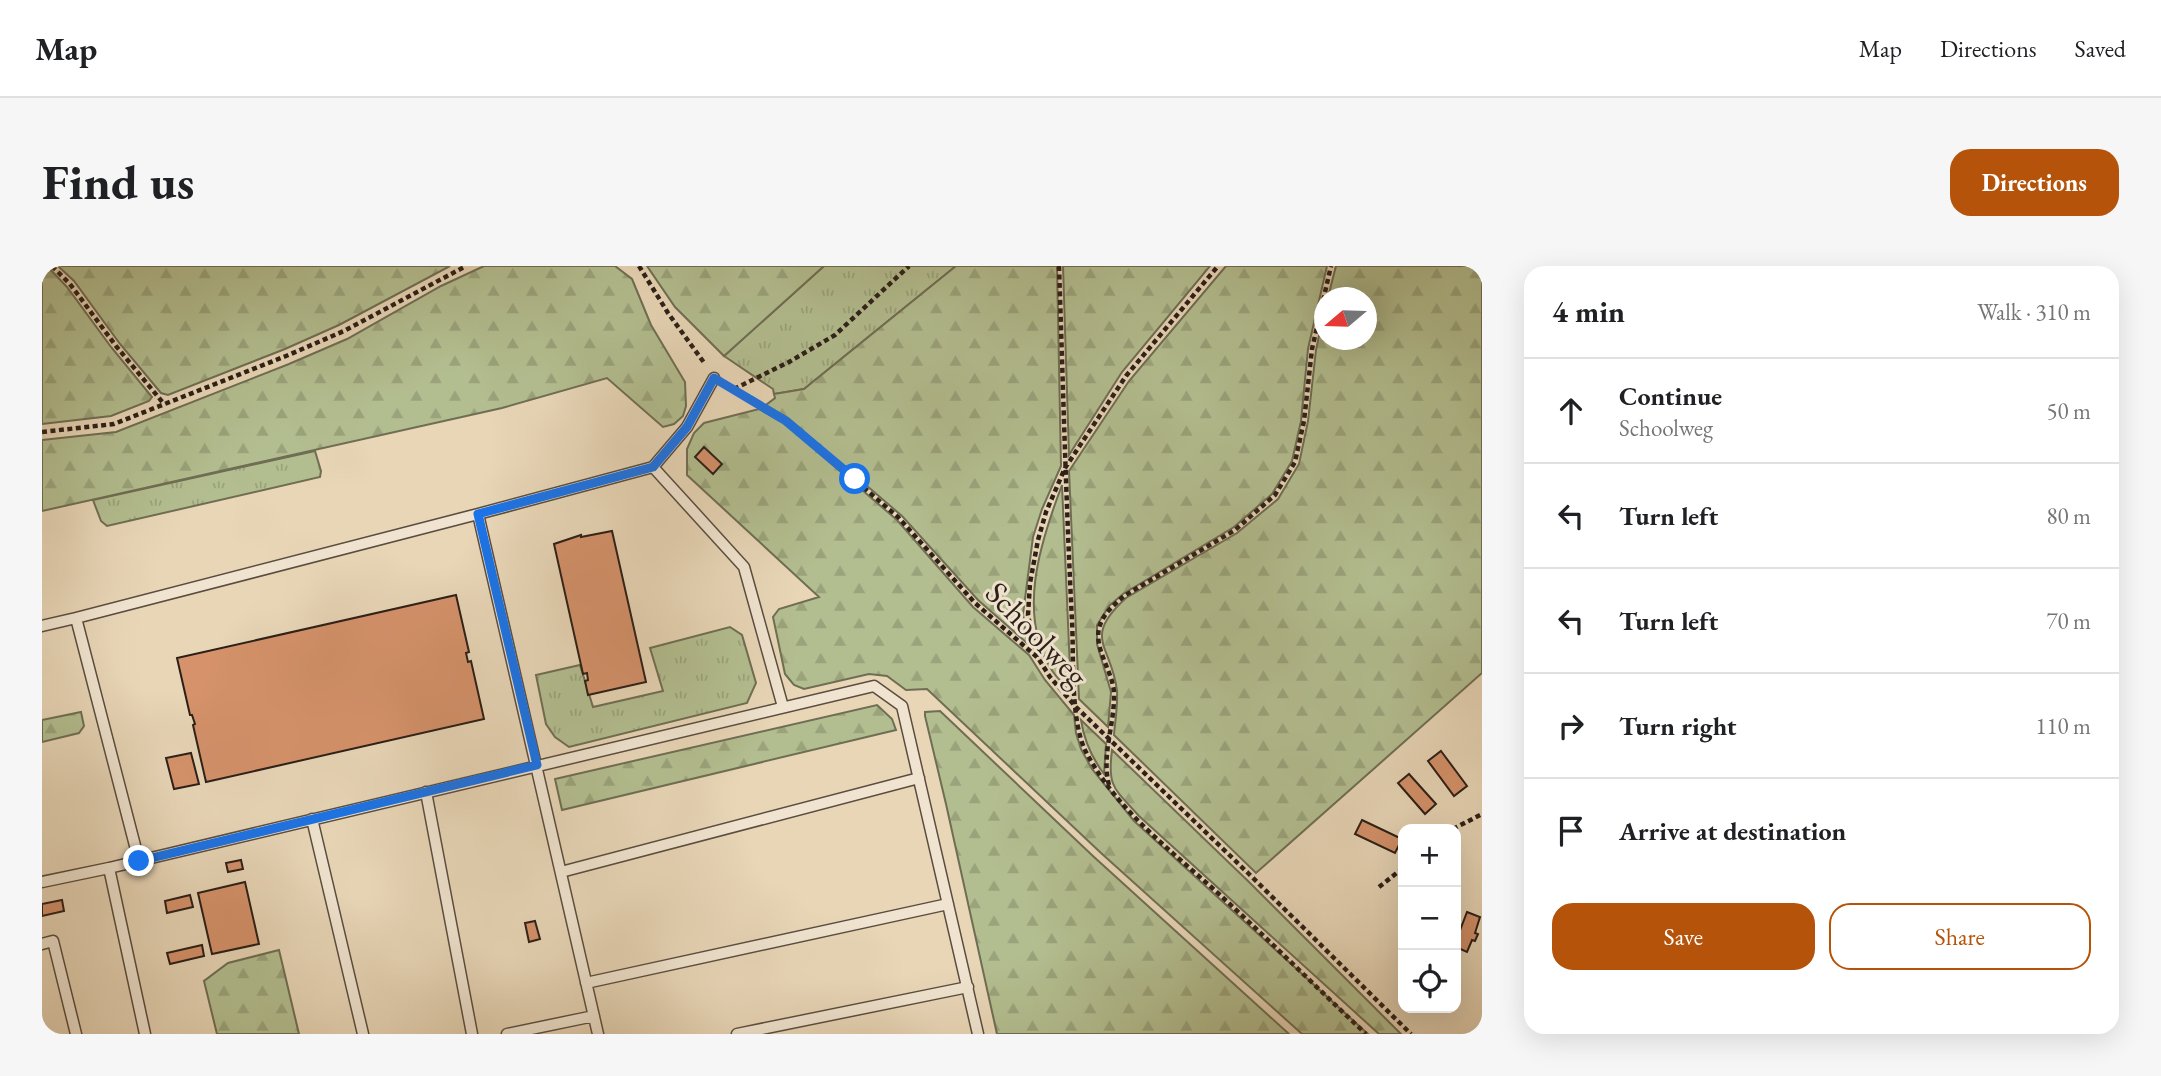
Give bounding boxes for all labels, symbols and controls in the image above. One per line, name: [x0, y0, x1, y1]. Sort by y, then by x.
text: Map: [35, 27, 97, 70]
text: Map: [1859, 33, 1902, 64]
text: Directions: [1940, 33, 2037, 64]
text: Saved: [2075, 33, 2126, 64]
button: Directions: [1950, 149, 2119, 216]
text: Find us: [42, 150, 194, 214]
north arrow: [1314, 287, 1377, 350]
text: 4 min: [1552, 292, 1625, 331]
text: Walk · 310 m: [1977, 297, 2091, 327]
text: Continue: [1619, 379, 1722, 413]
icon: ahead: [1552, 392, 1590, 430]
text: 50 m: [2046, 396, 2091, 426]
text: Schoolweg: [1619, 413, 1713, 443]
route start: [839, 463, 870, 494]
icon: left: [1552, 497, 1590, 535]
text: Turn left: [1619, 499, 1718, 533]
text: 80 m: [2046, 501, 2091, 531]
street label: Schoolweg: [976, 572, 1098, 696]
icon: left: [1552, 602, 1590, 640]
text: Turn left: [1619, 604, 1718, 638]
text: 70 m: [2046, 606, 2091, 636]
icon: right: [1552, 707, 1590, 745]
text: Turn right: [1619, 709, 1737, 743]
text: 110 m: [2035, 711, 2091, 741]
icon: arrive: [1552, 812, 1590, 850]
text: Arrive at destination: [1619, 814, 1846, 848]
map controls: [1398, 824, 1461, 1013]
button: +: [1398, 824, 1461, 887]
route end: [123, 845, 154, 876]
button: −: [1398, 887, 1461, 950]
button: Save: [1552, 903, 1815, 970]
button: Share: [1829, 903, 2091, 970]
button: locate: [1398, 950, 1461, 1013]

